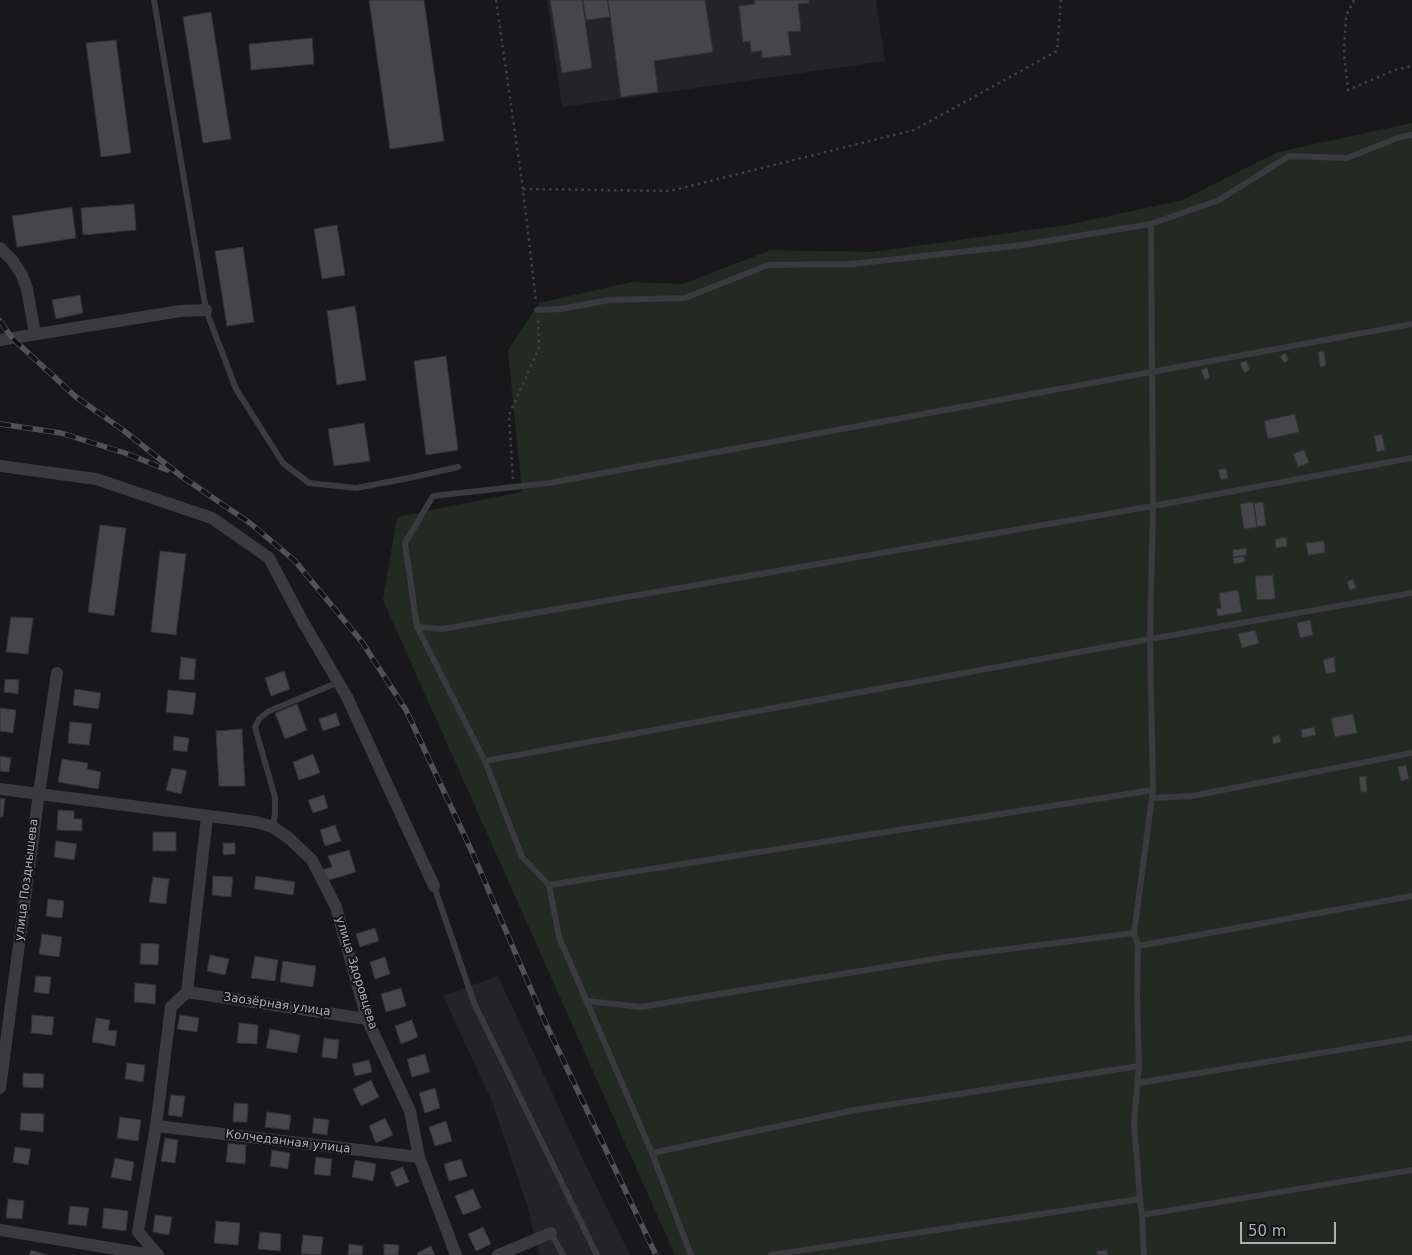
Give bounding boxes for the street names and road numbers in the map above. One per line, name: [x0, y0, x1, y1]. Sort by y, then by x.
street label: улица Позднышева: [12, 818, 42, 942]
street label: улица Здоровцева: [332, 915, 380, 1031]
street label: Заозёрная улица: [222, 990, 332, 1020]
street label: Колчеданная улица: [225, 1127, 351, 1157]

